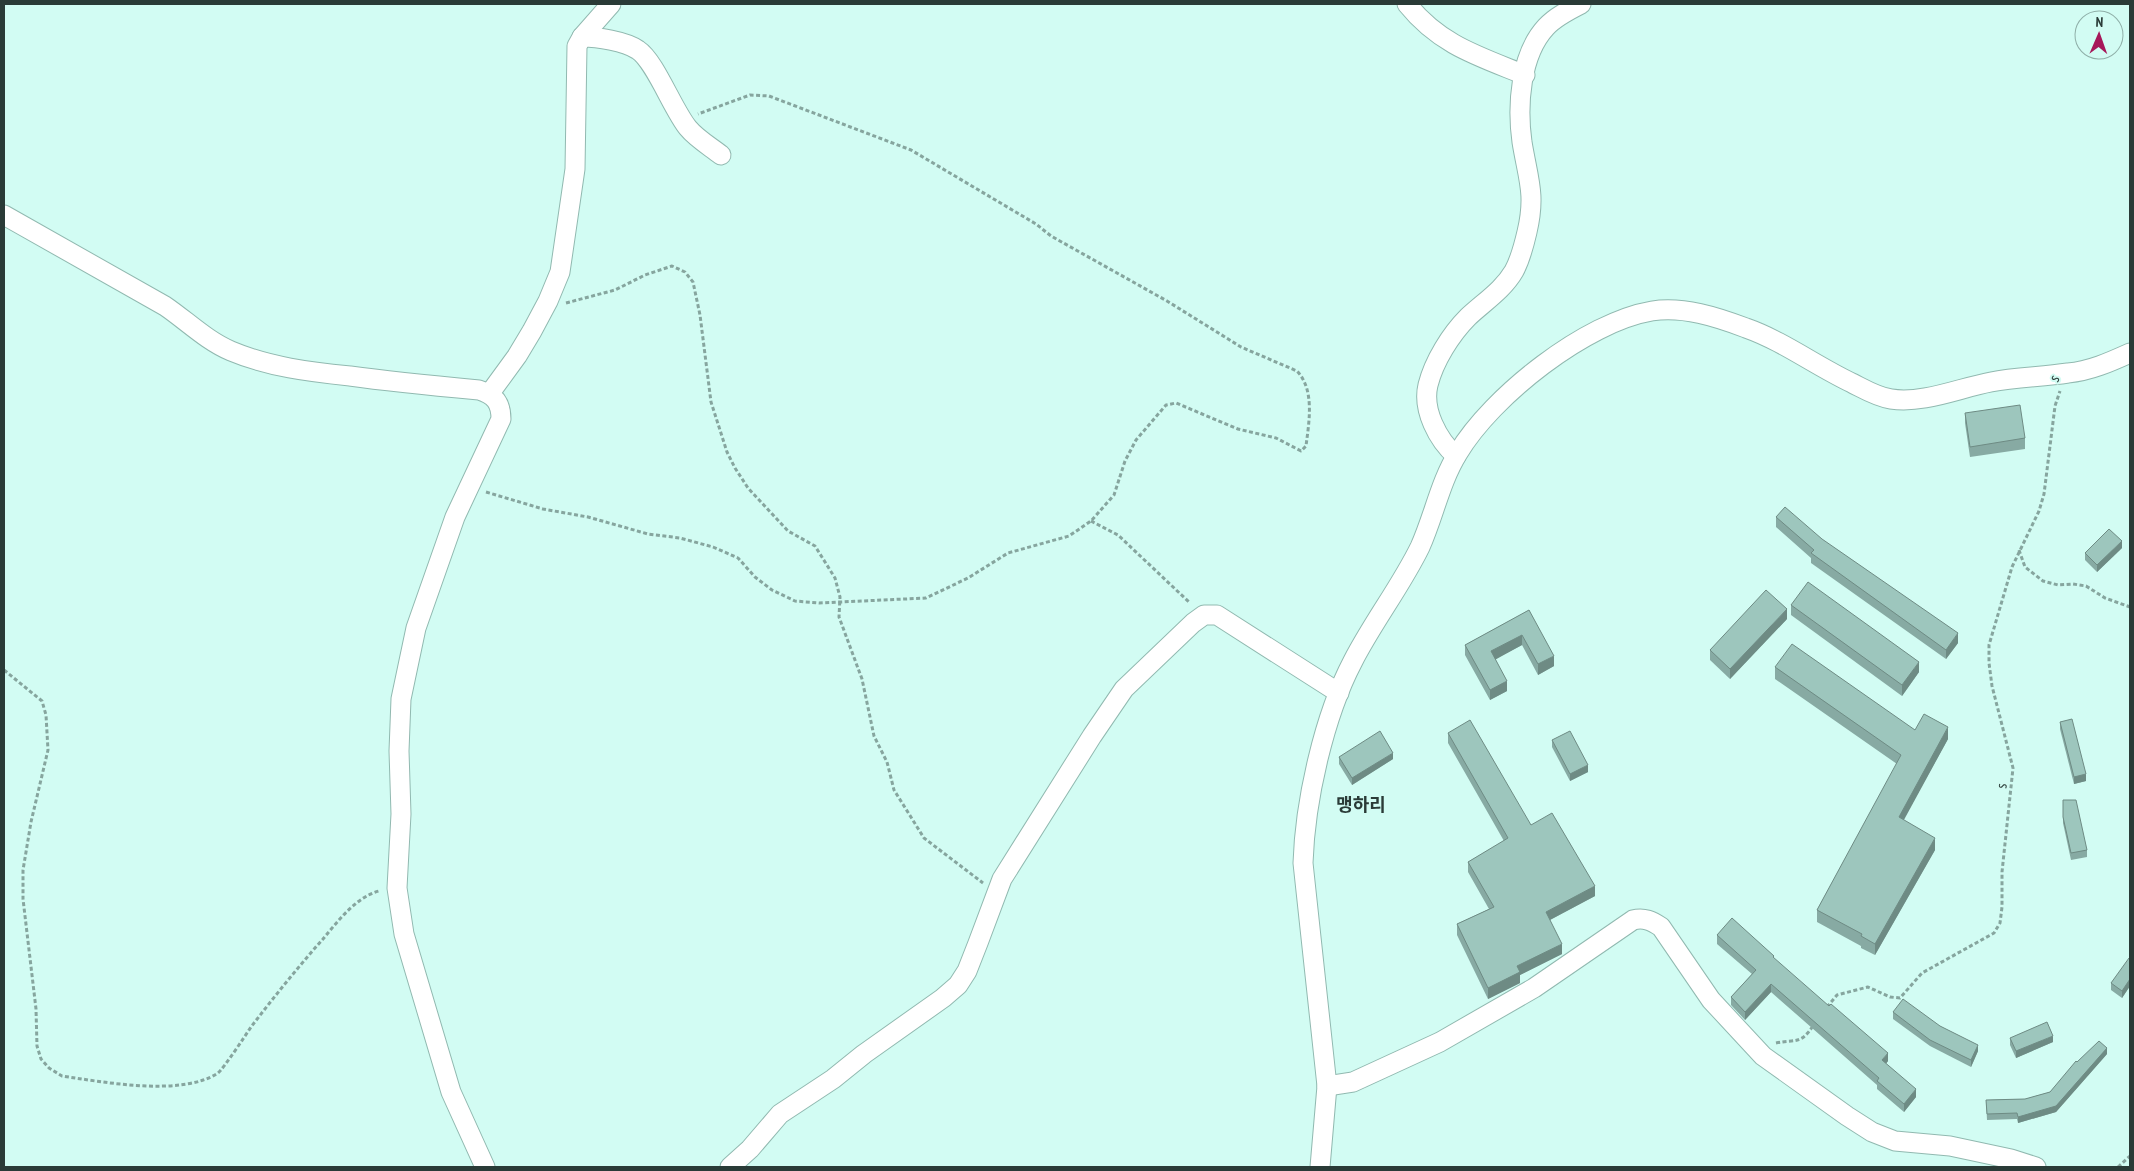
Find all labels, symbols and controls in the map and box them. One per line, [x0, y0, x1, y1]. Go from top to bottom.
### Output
north arrow [2074, 10, 2124, 60]
text: N [2095, 13, 2104, 31]
street label: s [2044, 371, 2064, 385]
street label: s [1991, 782, 2011, 790]
district label: 맹하리 [1336, 793, 1386, 816]

